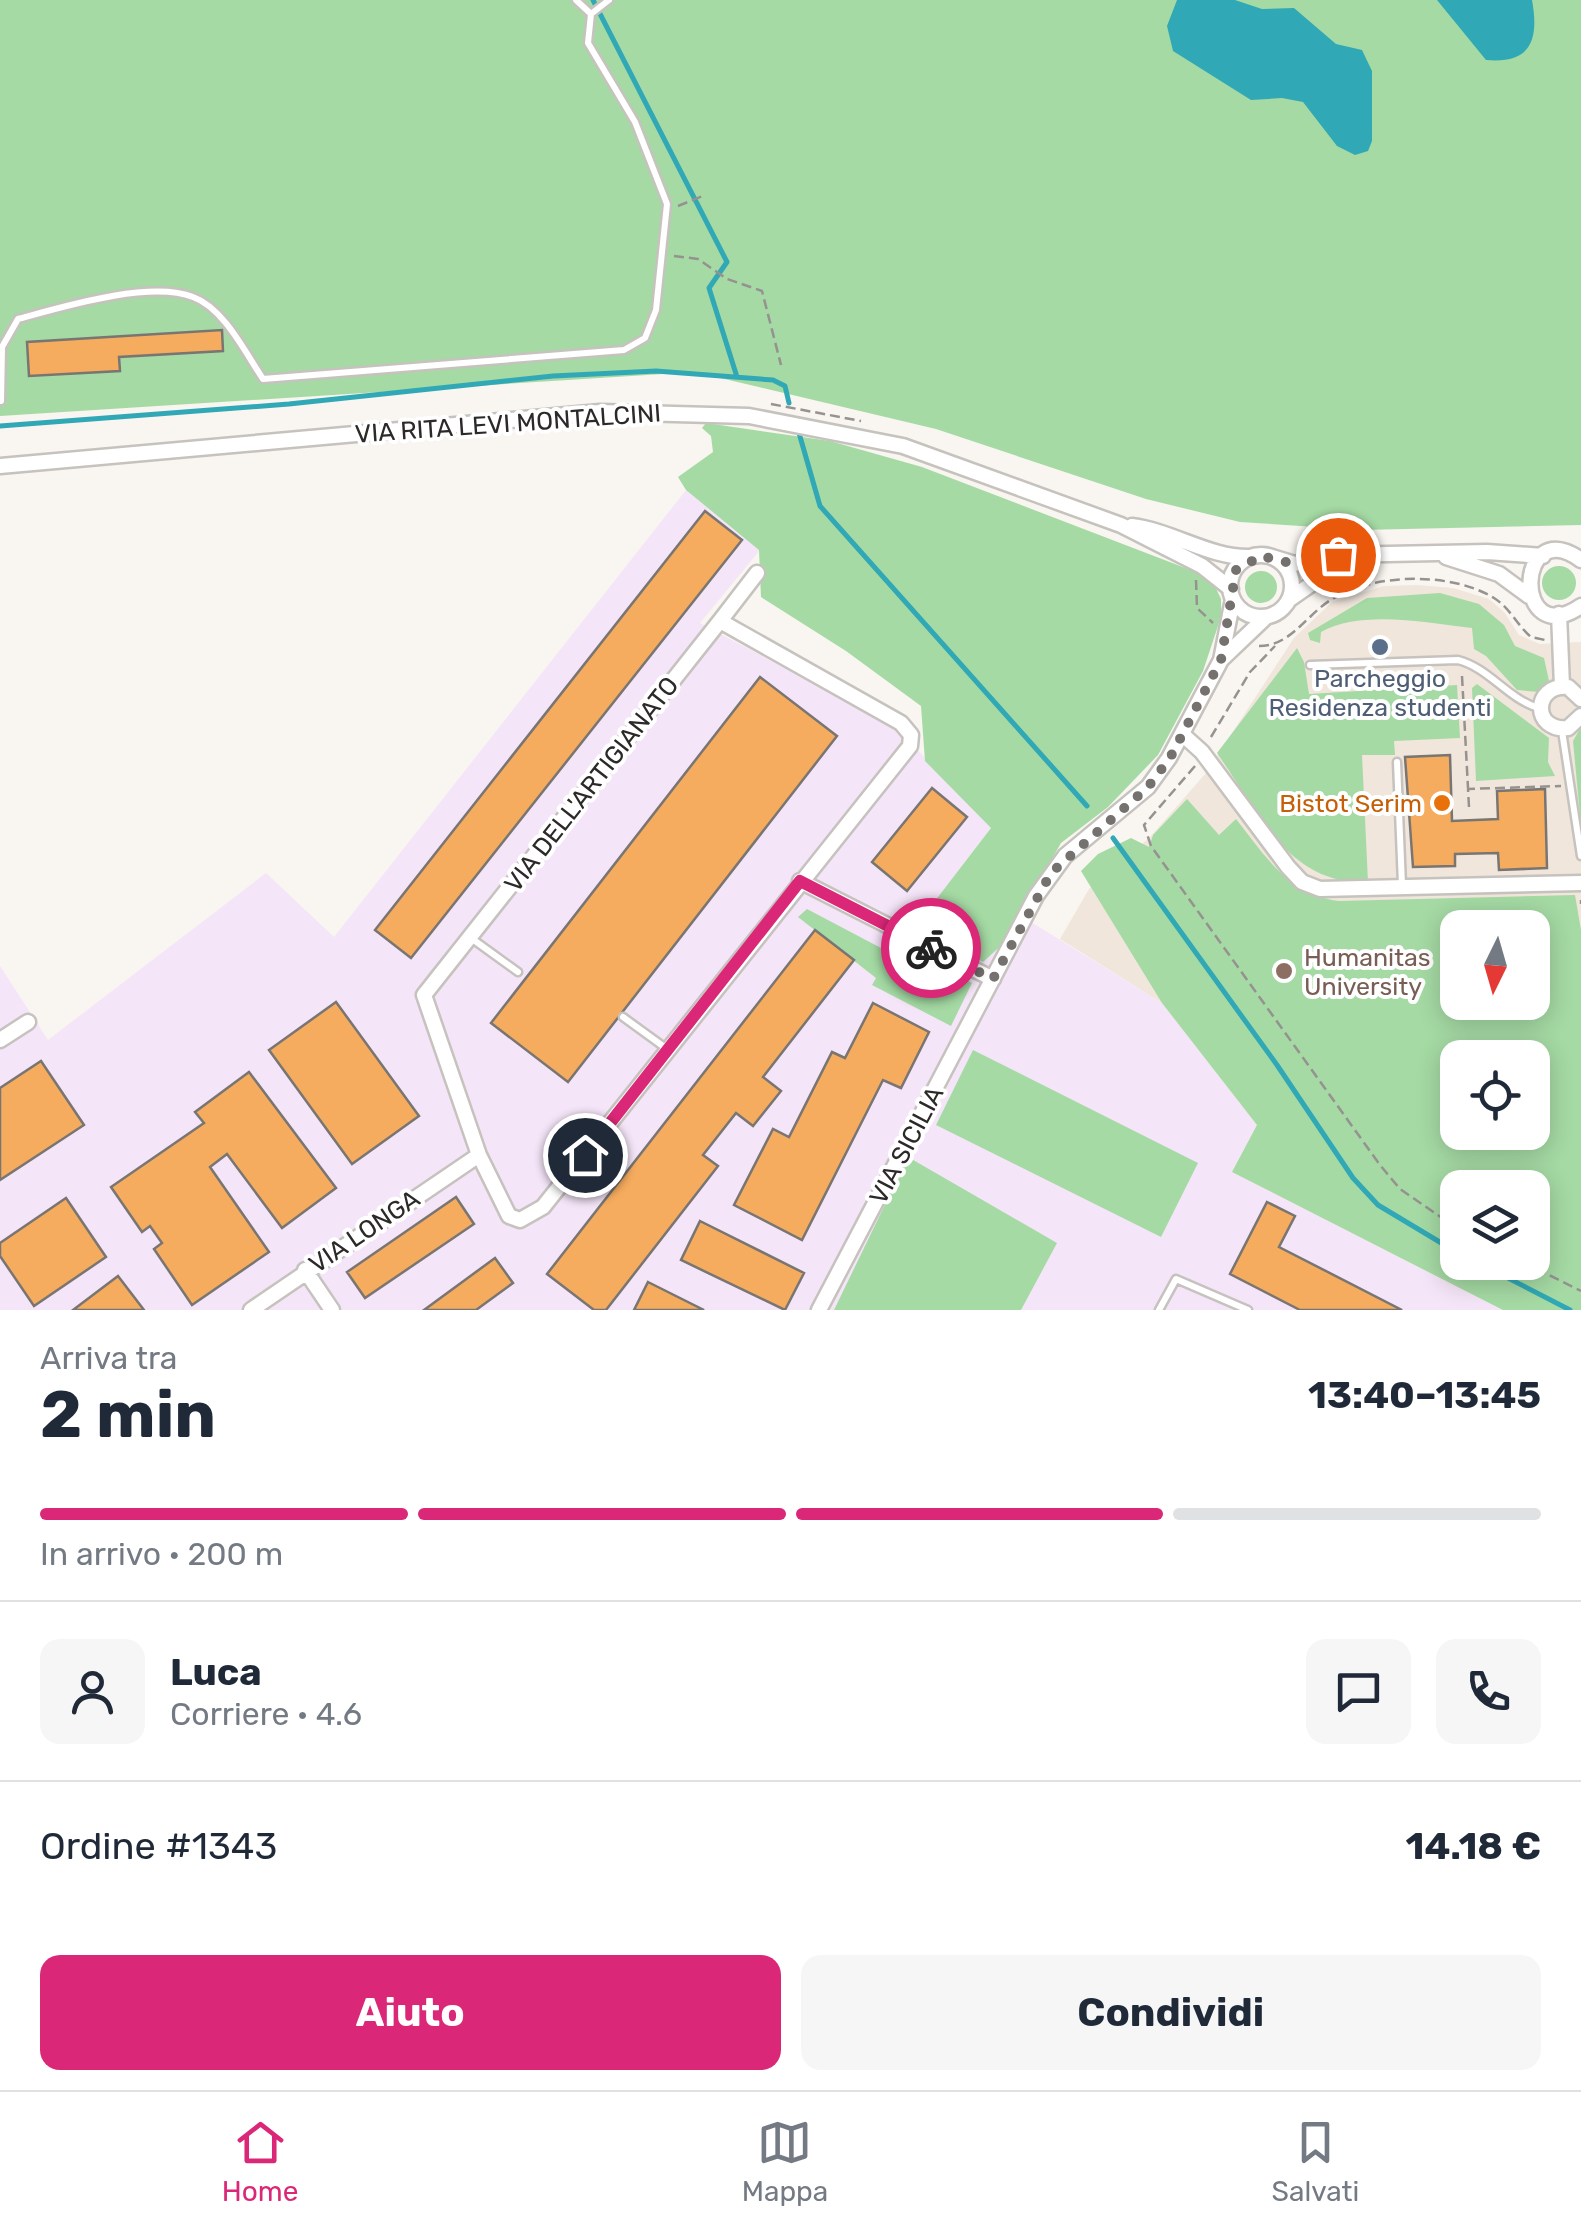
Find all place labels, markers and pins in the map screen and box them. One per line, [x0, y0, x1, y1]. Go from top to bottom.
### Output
pin [1296, 513, 1381, 598]
marker: Parcheggio Residenza studenti [1369, 636, 1391, 658]
place label: Parcheggio Residenza studenti [1269, 664, 1491, 722]
place label: Bistot Serim [1279, 789, 1422, 818]
marker: Bistot Serim [1431, 792, 1453, 814]
place label: Humanitas University [1304, 943, 1430, 1001]
marker: Humanitas University [1273, 960, 1295, 982]
pin [543, 1113, 628, 1198]

